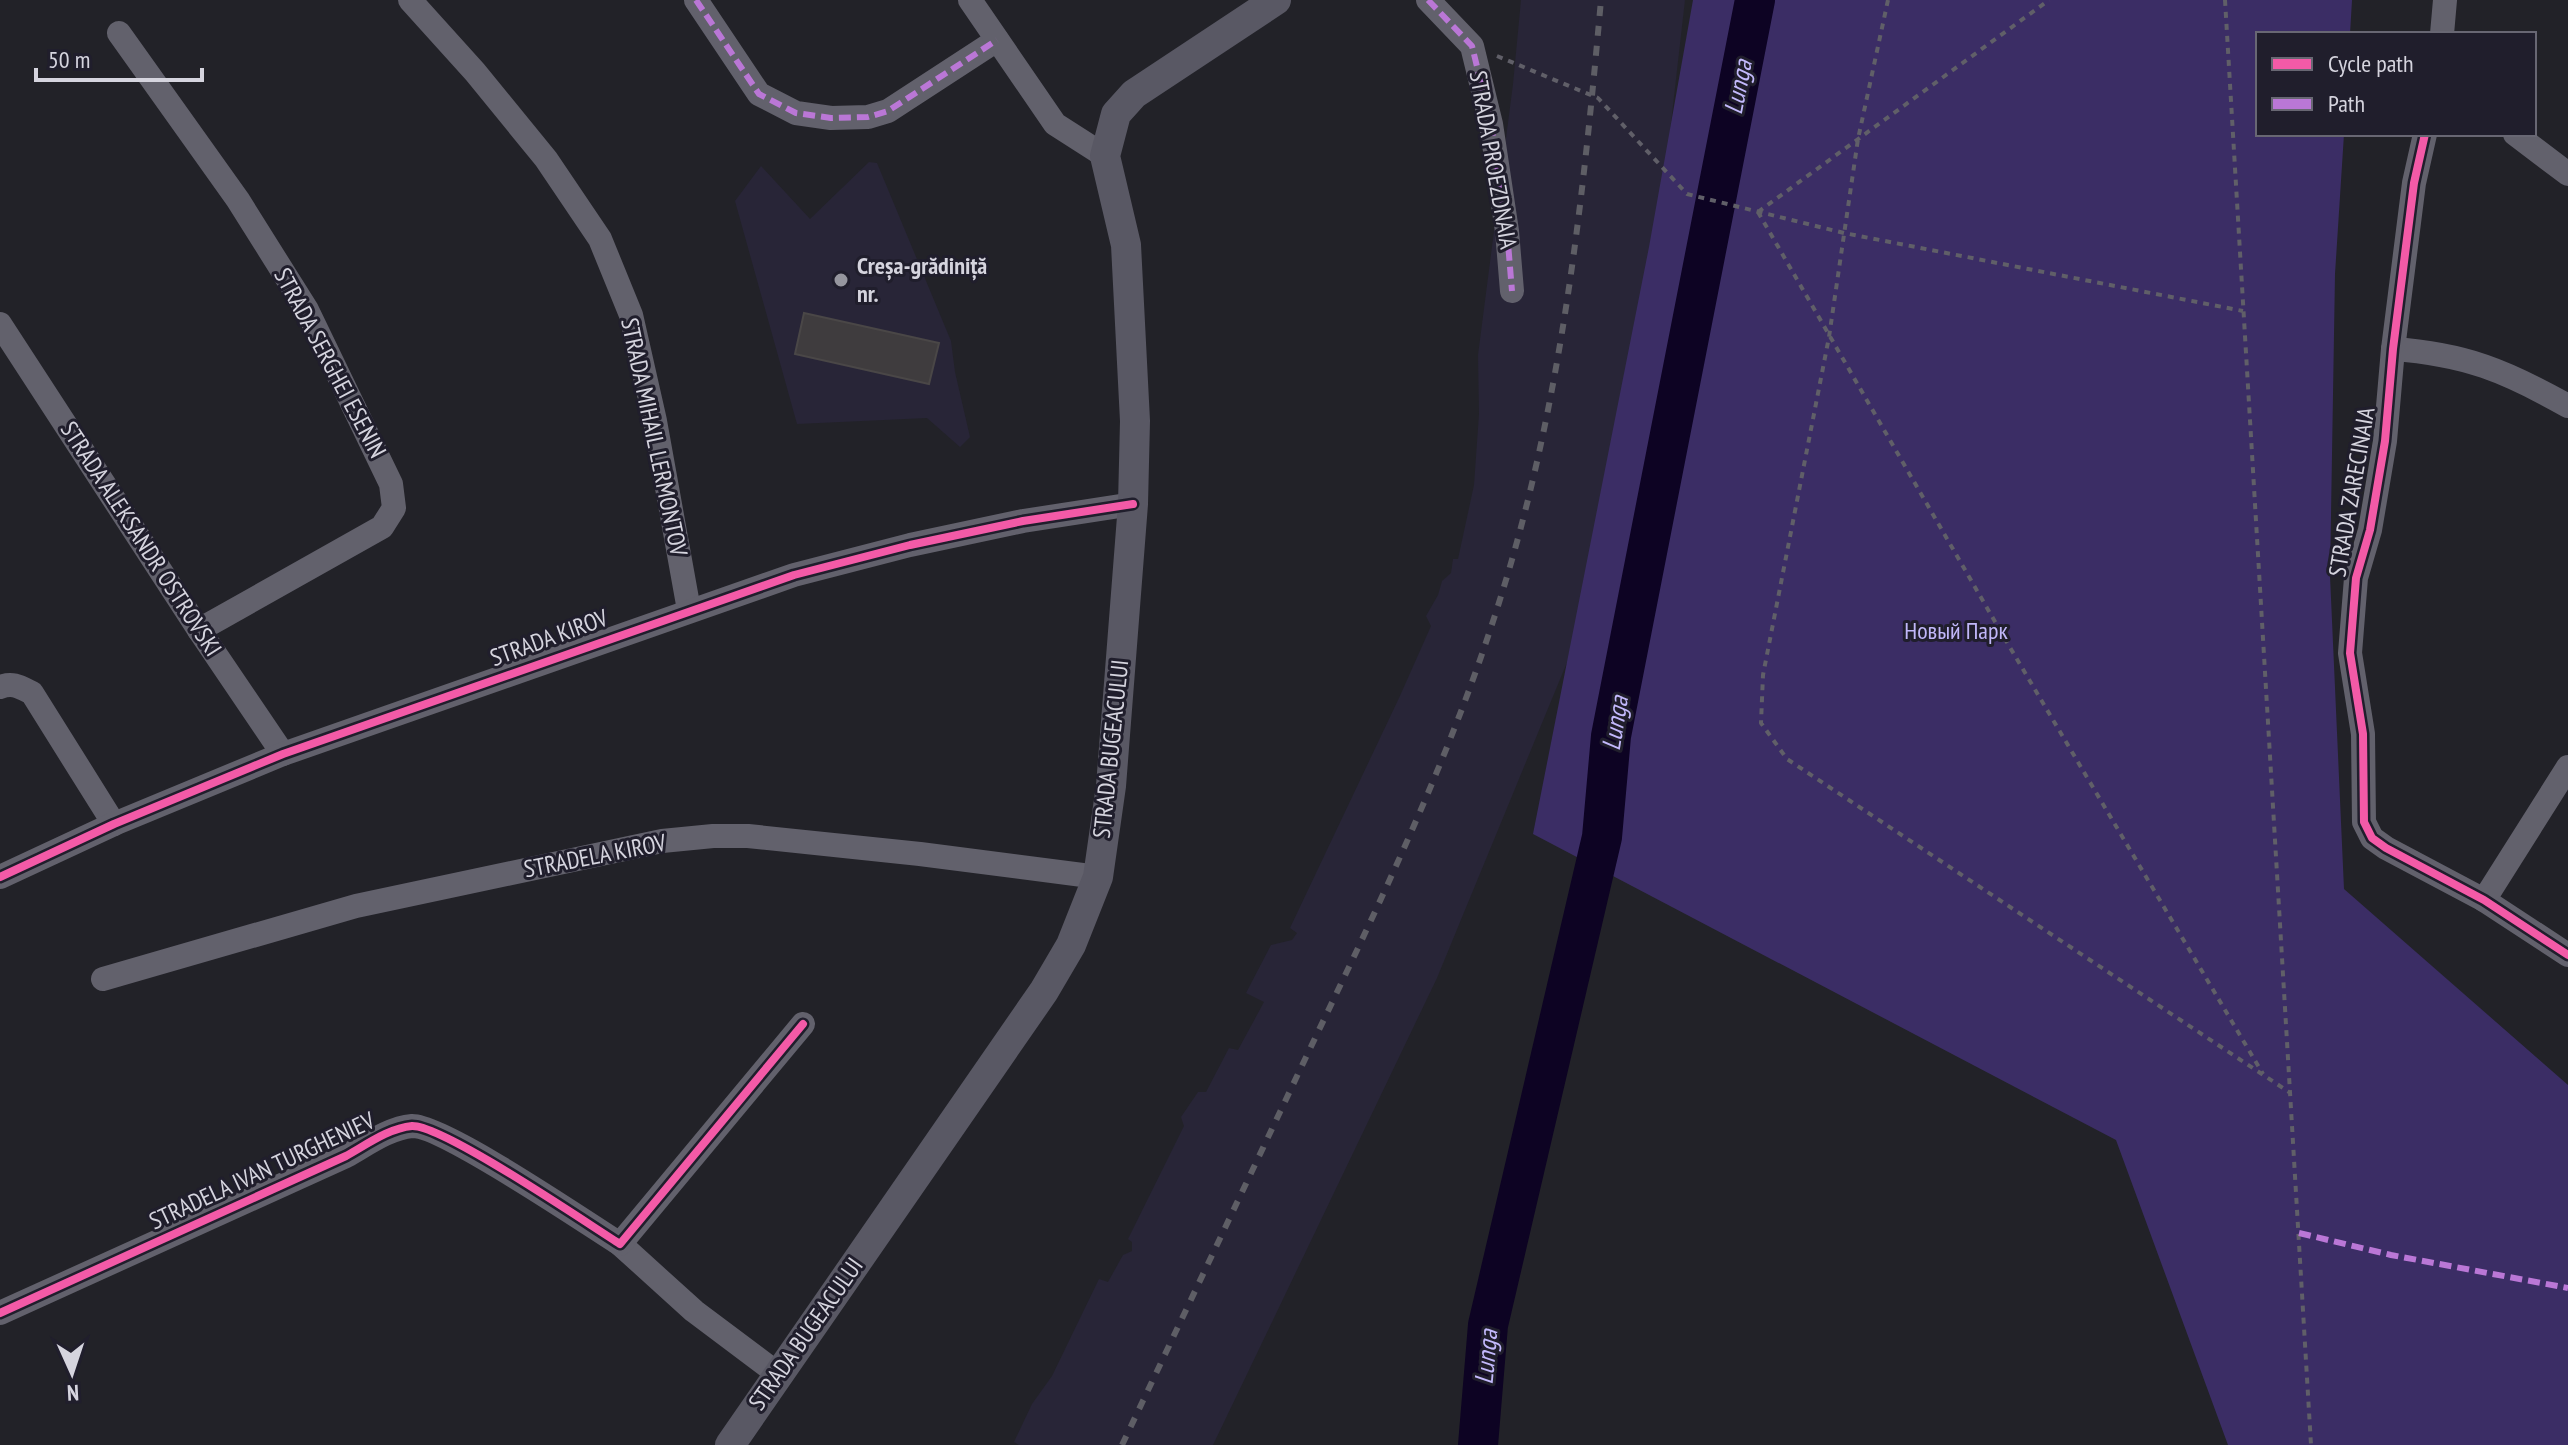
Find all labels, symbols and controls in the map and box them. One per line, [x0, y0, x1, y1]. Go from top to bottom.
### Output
scale bar [36, 32, 202, 82]
legend [2256, 32, 2536, 136]
text: 50 m [48, 44, 90, 75]
text: Cycle path [2328, 48, 2414, 79]
water label: Lunga [1716, 55, 1759, 117]
street label: STRADA PROEZDNAIA [1463, 68, 1525, 252]
text: Path [2328, 88, 2365, 119]
place label: Creșa-grădiniță nr. [857, 250, 987, 309]
street label: STRADA SERGHEI ESENIN [267, 263, 394, 463]
marker: Creșa-grădiniță nr. [832, 271, 850, 289]
street label: STRADA MIHAIL LERMONTOV [614, 315, 695, 560]
street label: STRADA ZARECINAIA [2321, 404, 2382, 579]
street label: STRADA ALEKSANDR OSTROVSKI [54, 415, 229, 662]
street label: STRADA KIROV [486, 602, 613, 673]
park label: Новый Парк [1904, 615, 2008, 646]
street label: STRADA BUGEACULUI [1086, 658, 1135, 840]
water label: Lunga [1594, 692, 1635, 753]
street label: STRADELA KIROV [521, 826, 669, 884]
street label: STRADELA IVAN TURGHENIEV [144, 1104, 380, 1236]
street label: STRADA BUGEACULUI [741, 1251, 870, 1416]
water label: Lunga [1467, 1327, 1504, 1386]
north arrow [32, 1333, 112, 1413]
text: N [66, 1379, 80, 1407]

